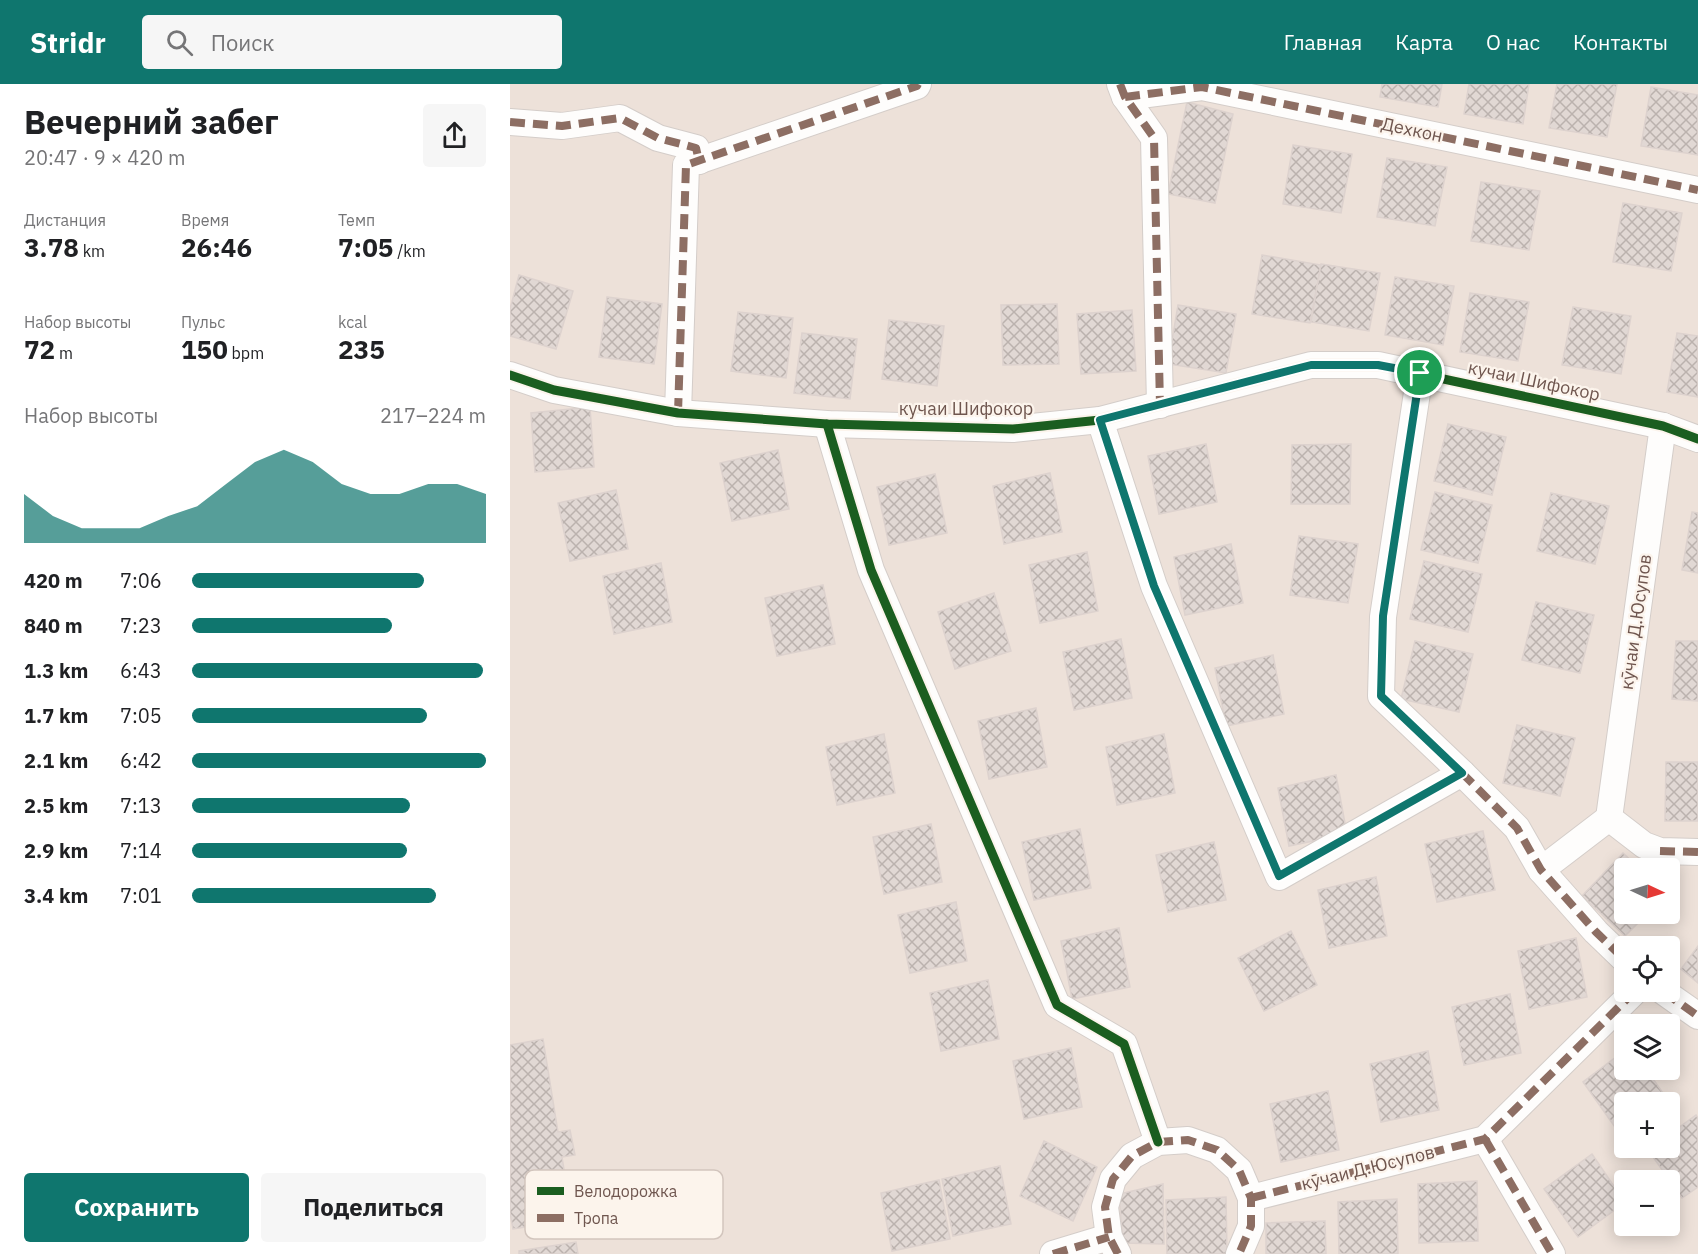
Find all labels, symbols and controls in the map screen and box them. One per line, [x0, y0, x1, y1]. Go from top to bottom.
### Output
search box [142, 15, 562, 69]
text: Stridr [30, 24, 106, 61]
icon: search [163, 26, 196, 59]
text: Поиск [211, 28, 274, 57]
text: Главная [1284, 28, 1362, 56]
text: Карта [1395, 28, 1453, 56]
text: О нас [1486, 28, 1540, 56]
text: Контакты [1573, 28, 1668, 56]
text: Вечерний забег [24, 100, 279, 143]
button: share [423, 104, 486, 167]
street label: Дехкон [1379, 112, 1445, 147]
text: 20:47 · 9 × 420 m [24, 144, 185, 171]
text: Дистанция [24, 210, 106, 230]
text: Время [181, 210, 229, 230]
text: Темп [338, 210, 375, 230]
text: 3.78 [24, 230, 79, 264]
text: 26:46 [181, 230, 252, 264]
text: 7:05 [338, 230, 393, 264]
text: km [79, 241, 105, 261]
text: /km [393, 241, 426, 261]
text: Набор высоты [24, 312, 131, 332]
text: Пульс [181, 312, 225, 332]
text: kcal [338, 312, 367, 332]
text: 72 [24, 332, 55, 366]
text: 150 [181, 332, 228, 366]
text: 235 [338, 332, 385, 366]
text: m [55, 343, 73, 363]
text: bpm [228, 343, 264, 363]
pin [1394, 347, 1445, 398]
street label: кучаи Шифокор [1466, 355, 1602, 406]
icon: arrive [1403, 356, 1436, 389]
street label: кучаи Шифокор [899, 397, 1033, 420]
text: Набор высоты [24, 402, 158, 429]
text: 217–224 m [380, 402, 486, 429]
street label: кӯчаи Д.Юсупов [1615, 553, 1656, 691]
text: 420 m [24, 567, 83, 594]
text: 7:06 [120, 567, 162, 594]
text: 840 m [24, 612, 83, 639]
text: 7:23 [120, 612, 162, 639]
text: 1.3 km [24, 657, 88, 684]
text: 6:43 [120, 657, 162, 684]
text: 1.7 km [24, 702, 88, 729]
text: 7:05 [120, 702, 162, 729]
text: 2.1 km [24, 747, 88, 774]
text: 6:42 [120, 747, 162, 774]
text: 2.5 km [24, 792, 88, 819]
text: 7:13 [120, 792, 162, 819]
text: 2.9 km [24, 837, 88, 864]
text: 7:14 [120, 837, 162, 864]
north arrow [1614, 858, 1680, 924]
map controls [1614, 858, 1680, 1236]
text: 3.4 km [24, 882, 88, 909]
text: 7:01 [120, 882, 162, 909]
button: locate [1614, 936, 1680, 1002]
button: layers [1614, 1014, 1680, 1080]
button: + [1614, 1092, 1680, 1158]
street label: кӯчаи Д.Юсупов [1299, 1140, 1437, 1195]
legend [525, 1170, 723, 1239]
button: − [1614, 1170, 1680, 1236]
button: Сохранить [24, 1173, 249, 1242]
button: Поделиться [261, 1173, 486, 1242]
text: Велодорожка [574, 1181, 678, 1201]
text: Тропа [574, 1208, 619, 1228]

